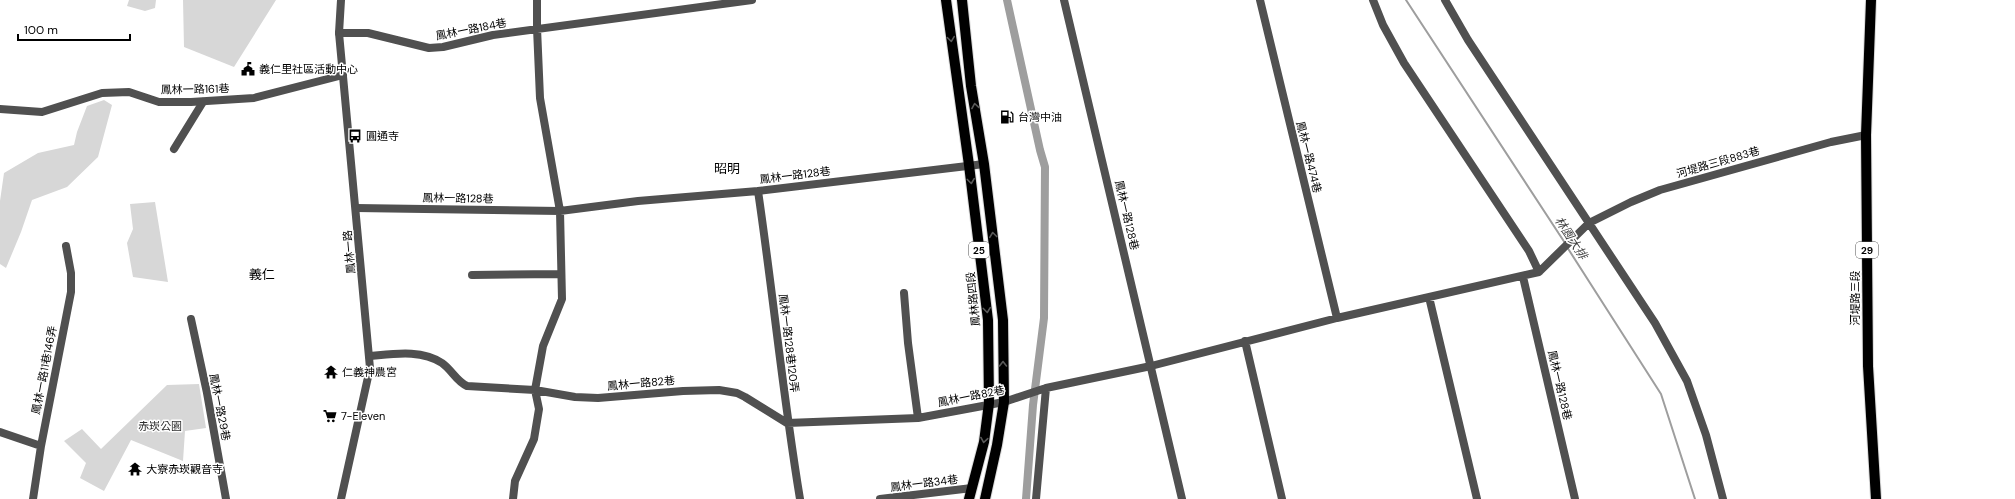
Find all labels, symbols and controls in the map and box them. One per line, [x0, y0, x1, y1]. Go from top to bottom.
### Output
street label: 鳳林一路184巷 [434, 15, 508, 43]
scale bar [18, 16, 130, 42]
text: 100 m [24, 22, 58, 38]
one-way arrow [946, 36, 955, 42]
public building icon: 義仁里社區活動中心 [240, 61, 256, 77]
place label: 義仁里社區活動中心 [259, 62, 358, 76]
street label: 鳳林一路161巷 [160, 81, 230, 97]
one-way arrow [971, 103, 979, 109]
fuel station icon: 台灣中油 [999, 109, 1015, 125]
place label: 台灣中油 [1018, 110, 1062, 124]
street label: 鳳林一路474巷 [1293, 120, 1325, 194]
bus stop icon: 圓通寺 [347, 128, 363, 144]
place label: 圓通寺 [366, 129, 399, 143]
street label: 河堤路三段883巷 [1675, 143, 1761, 181]
district label: 昭明 [714, 160, 740, 177]
street label: 鳳林一路128巷 [759, 164, 831, 186]
one-way arrow [966, 178, 975, 184]
street label: 鳳林一路128巷 [1112, 179, 1142, 251]
street label: 鳳林一路128巷 [422, 190, 494, 206]
water label: 林園大排 [1551, 214, 1592, 264]
street label: 鳳林一路 [340, 229, 358, 275]
one-way arrow [989, 231, 998, 238]
road number: 25 [969, 242, 989, 258]
road number: 29 [1856, 242, 1878, 258]
district label: 義仁 [249, 266, 275, 283]
street label: 鳳林路四段 [963, 271, 983, 327]
street label: 河堤路三段 [1848, 271, 1862, 326]
street label: 鳳林一路128巷120弄 [776, 293, 802, 393]
one-way arrow [982, 307, 991, 313]
street label: 鳳林一路11巷146弄 [29, 325, 59, 415]
street label: 鳳林一路128巷 [1545, 349, 1575, 421]
one-way arrow [999, 361, 1007, 367]
temple icon: 仁義神農宮 [323, 364, 339, 380]
place label: 仁義神農宮 [342, 365, 397, 379]
street label: 鳳林一路29巷 [207, 372, 233, 442]
street label: 鳳林一路82巷 [607, 373, 675, 393]
street label: 鳳林一路82巷 [936, 383, 1006, 409]
supermarket icon: 7-Eleven [322, 408, 338, 424]
place label: 7-Eleven [341, 409, 385, 423]
park label: 赤崁公園 [138, 419, 182, 433]
one-way arrow [980, 437, 989, 443]
temple icon: 大寮赤崁觀音寺 [127, 461, 143, 477]
place label: 大寮赤崁觀音寺 [146, 462, 223, 476]
street label: 鳳林一路34巷 [889, 472, 959, 494]

